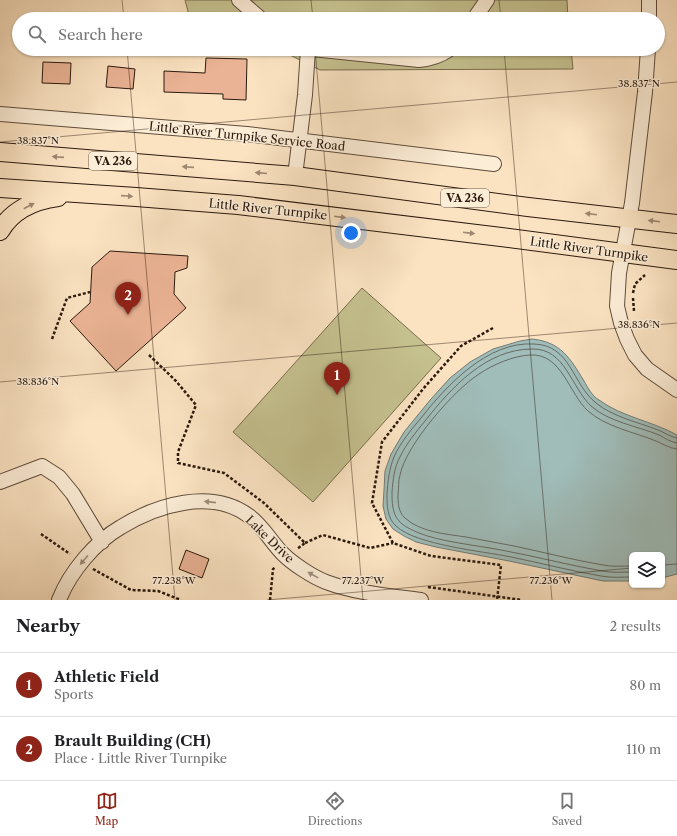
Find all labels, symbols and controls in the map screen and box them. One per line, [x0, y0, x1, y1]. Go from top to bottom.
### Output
search box [12, 12, 665, 56]
icon: search [26, 23, 48, 45]
text: Search here [58, 25, 143, 44]
text: 38.837°N [618, 77, 660, 90]
street label: Little River Turnpike Service Road [148, 118, 347, 154]
text: 38.837°N [17, 134, 59, 147]
road number: VA 236 [89, 152, 137, 170]
one-way arrow [52, 153, 64, 160]
one-way arrow [182, 163, 194, 170]
one-way arrow [255, 170, 267, 176]
road number: VA 236 [441, 189, 489, 207]
one-way arrow [121, 192, 133, 199]
street label: Little River Turnpike [208, 195, 328, 223]
one-way arrow [23, 202, 34, 209]
one-way arrow [585, 211, 597, 217]
one-way arrow [334, 214, 346, 220]
one-way arrow [647, 218, 660, 225]
your location [341, 223, 361, 243]
one-way arrow [463, 230, 475, 236]
street label: Little River Turnpike [529, 233, 649, 265]
pin: 2 [115, 282, 141, 315]
text: 38.836°N [618, 318, 660, 331]
pin: 1 [324, 362, 350, 395]
text: 38.836°N [17, 375, 59, 388]
one-way arrow [204, 499, 216, 505]
street label: Lake Drive [243, 512, 298, 566]
map controls [629, 552, 665, 588]
button: layers [629, 552, 665, 588]
one-way arrow [80, 555, 89, 565]
one-way arrow [308, 572, 319, 578]
text: 77.238°W [152, 574, 197, 587]
text: 77.237°W [342, 574, 385, 587]
text: 77.236°W [529, 574, 574, 587]
text: Nearby [16, 616, 80, 636]
text: 2 results [610, 618, 661, 634]
text: Athletic Field [54, 667, 159, 686]
text: 1 [26, 677, 32, 693]
text: 80 m [629, 677, 661, 693]
text: Sports [54, 686, 93, 702]
text: Brault Building (CH) [54, 731, 211, 750]
text: 2 [25, 741, 33, 757]
text: 110 m [626, 741, 661, 757]
text: Place · Little River Turnpike [54, 750, 227, 766]
tab: Map [95, 790, 118, 828]
tab: Directions [308, 790, 362, 828]
tab: Saved [552, 790, 582, 828]

